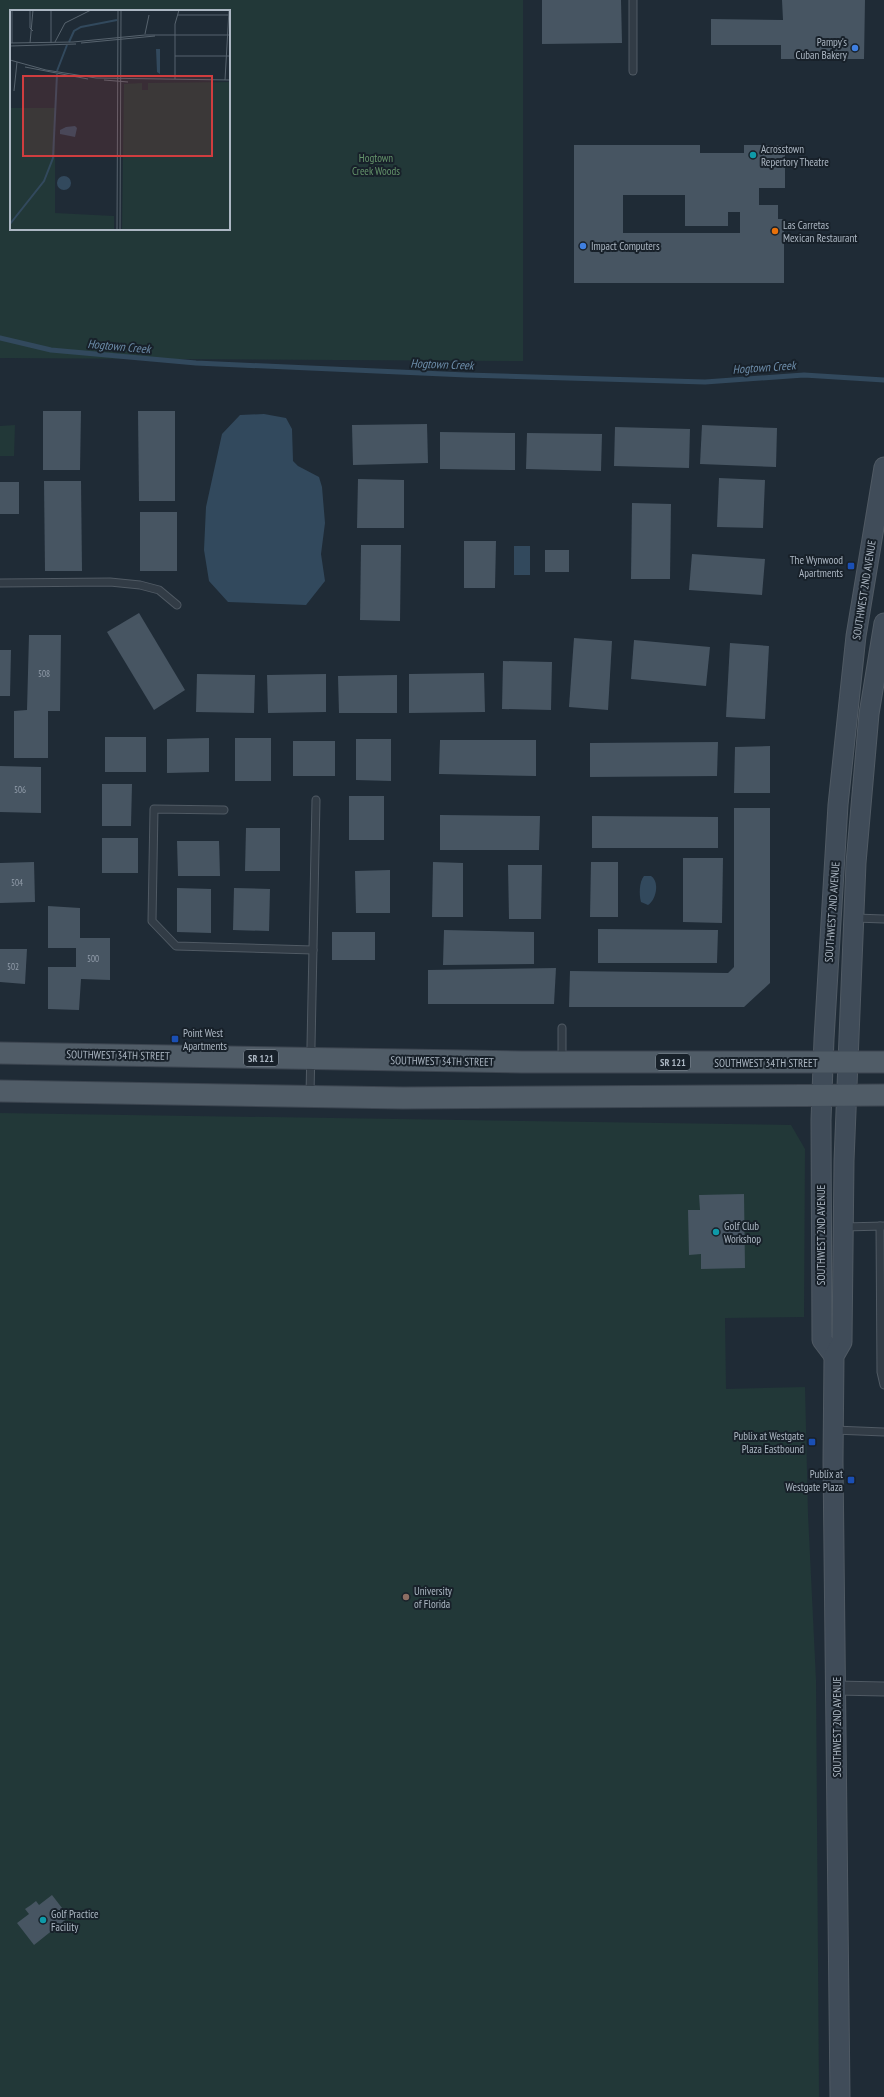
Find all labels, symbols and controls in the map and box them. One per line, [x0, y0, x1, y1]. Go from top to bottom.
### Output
inset map [10, 10, 230, 230]
place label: Pampy's Cuban Bakery [796, 35, 848, 62]
marker: Pampy's Cuban Bakery [850, 43, 860, 53]
place label: Acrosstown Repertory Theatre [761, 142, 829, 169]
marker: Acrosstown Repertory Theatre [748, 150, 758, 160]
park label: Hogtown Creek Woods [352, 151, 400, 178]
place label: Las Carretas Mexican Restaurant [783, 218, 857, 245]
marker: Las Carretas Mexican Restaurant [770, 226, 780, 236]
place label: Impact Computers [591, 239, 660, 253]
marker: Impact Computers [578, 241, 588, 251]
water label: Hogtown Creek [87, 336, 152, 356]
water label: Hogtown Creek [410, 355, 475, 373]
water label: Hogtown Creek [732, 357, 797, 377]
street label: SOUTHWEST 2ND AVENUE [849, 539, 879, 641]
place label: The Wynwood Apartments [790, 553, 843, 580]
marker: The Wynwood Apartments [846, 561, 856, 571]
house number: 508 [38, 668, 50, 679]
house number: 506 [14, 784, 26, 795]
street label: SOUTHWEST 2ND AVENUE [822, 861, 843, 963]
house number: 504 [11, 877, 23, 888]
house number: 500 [87, 953, 99, 964]
house number: 502 [7, 961, 19, 972]
place label: Point West Apartments [183, 1026, 227, 1053]
marker: Point West Apartments [170, 1034, 180, 1044]
street label: SOUTHWEST 34TH STREET [66, 1047, 170, 1063]
road number: SR 121 [244, 1050, 278, 1066]
street label: SOUTHWEST 34TH STREET [390, 1053, 494, 1069]
road number: SR 121 [656, 1054, 690, 1070]
street label: SOUTHWEST 34TH STREET [714, 1056, 818, 1070]
street label: SOUTHWEST 2ND AVENUE [814, 1184, 828, 1285]
place label: Golf Club Workshop [724, 1219, 761, 1246]
marker: Golf Club Workshop [711, 1227, 721, 1237]
place label: Publix at Westgate Plaza Eastbound [734, 1429, 804, 1456]
marker: Publix at Westgate Plaza Eastbound [807, 1437, 817, 1447]
place label: Publix at Westgate Plaza [786, 1467, 843, 1494]
marker: Publix at Westgate Plaza [846, 1475, 856, 1485]
place label: University of Florida [414, 1584, 453, 1611]
marker: University of Florida [401, 1592, 411, 1602]
street label: SOUTHWEST 2ND AVENUE [830, 1676, 844, 1777]
place label: Golf Practice Facility [51, 1907, 99, 1934]
marker: Golf Practice Facility [38, 1915, 48, 1925]

